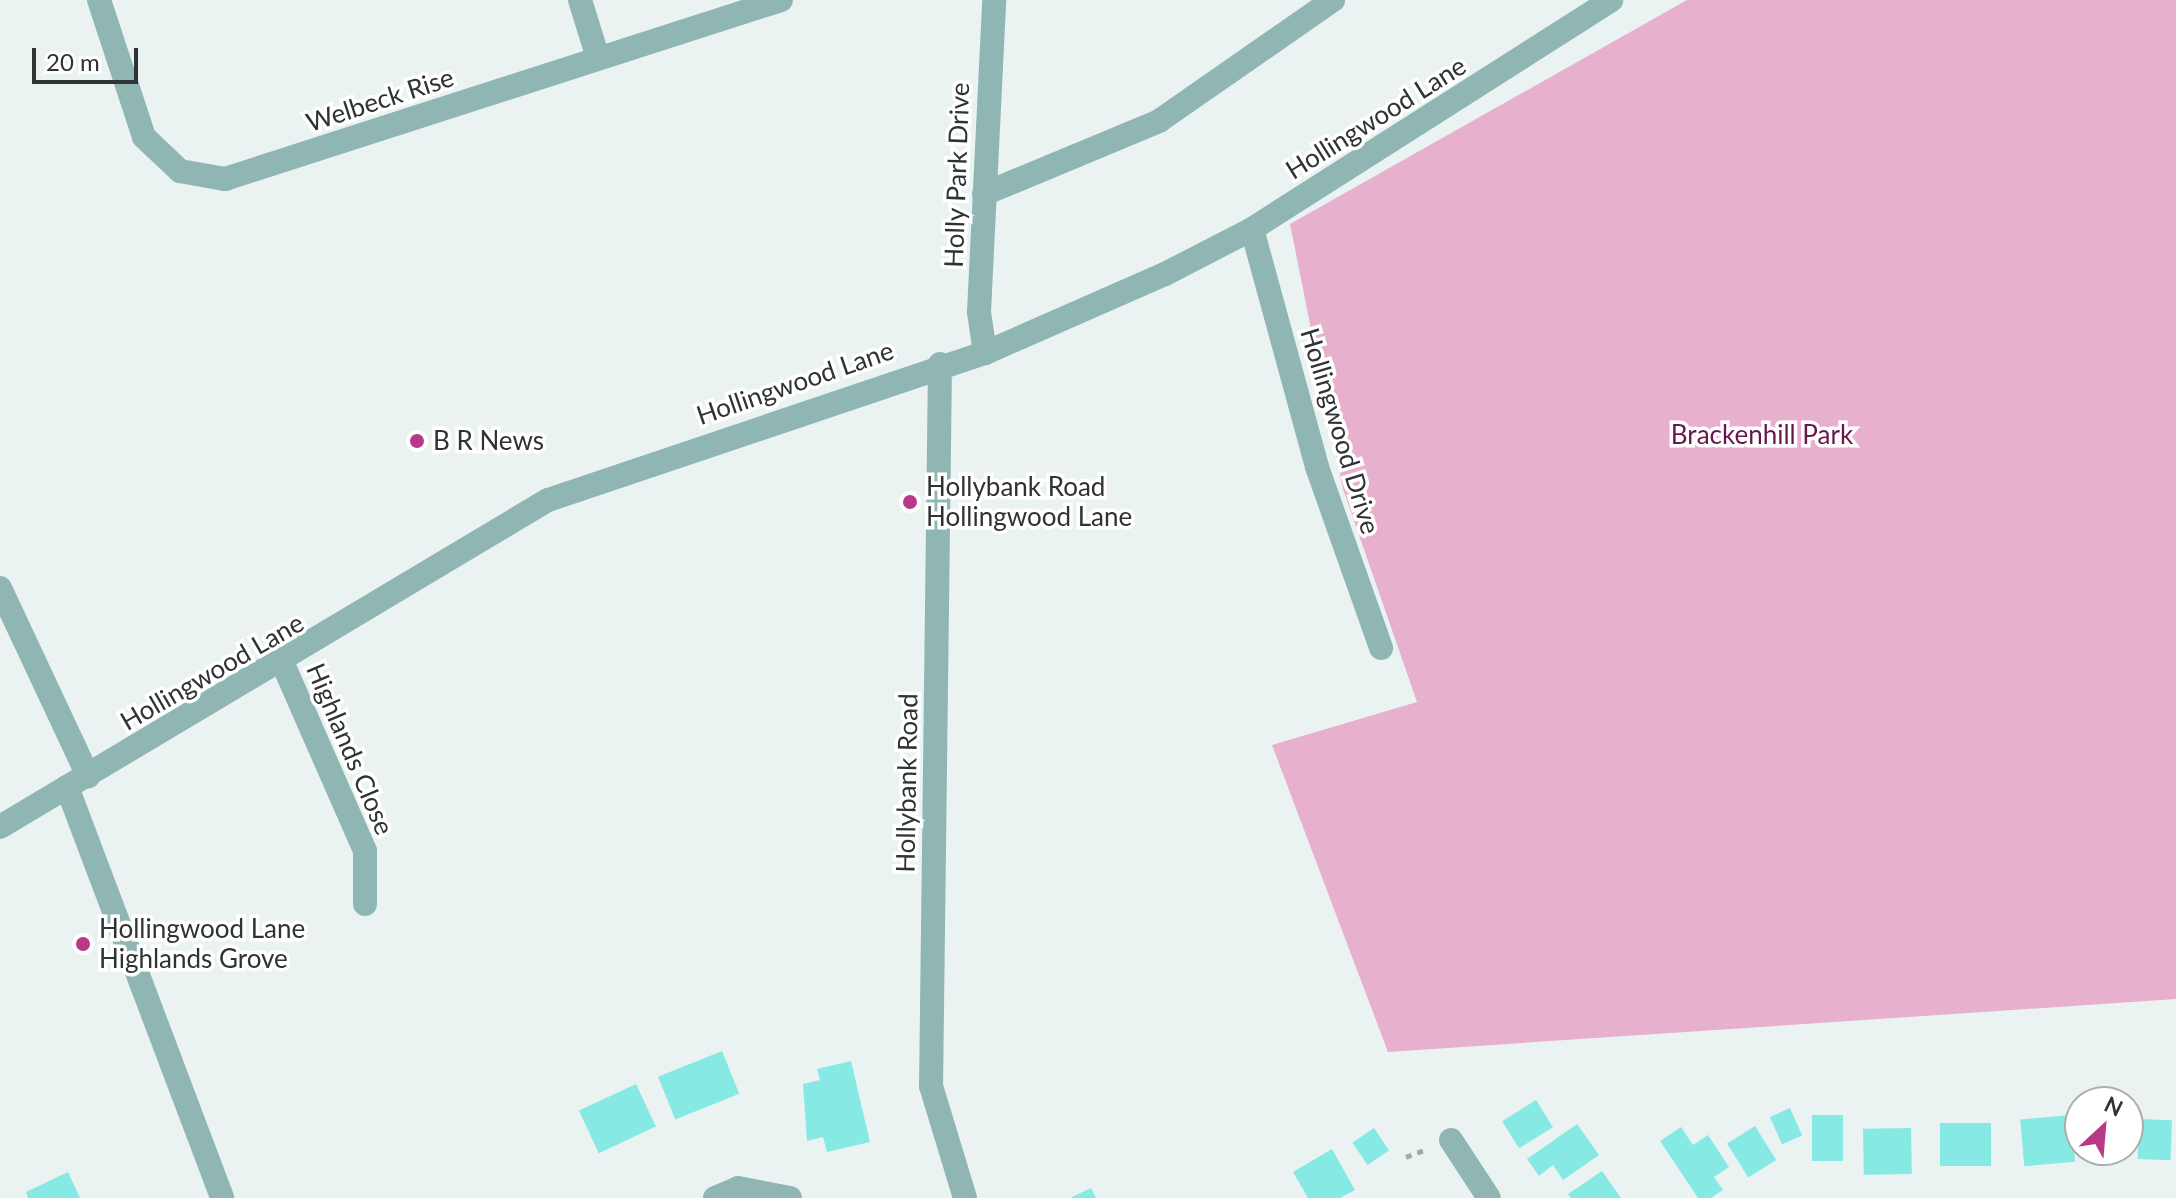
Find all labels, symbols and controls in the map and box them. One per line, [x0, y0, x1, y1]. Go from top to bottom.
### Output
scale bar [36, 32, 142, 82]
text: 20 m [46, 47, 100, 76]
street label: Hollingwood Lane [1280, 50, 1472, 186]
street label: Welbeck Rise [302, 61, 458, 139]
street label: Holly Park Drive [938, 82, 976, 268]
street label: Hollingwood Drive [1294, 324, 1386, 538]
street label: Hollingwood Lane [692, 335, 898, 431]
park label: Brackenhill Park [1671, 419, 1853, 451]
place label: B R News [433, 425, 544, 457]
marker: B R News [408, 432, 426, 450]
place label: Hollybank Road Hollingwood Lane [926, 471, 1132, 532]
marker: Hollybank Road Hollingwood Lane [901, 493, 919, 511]
street label: Hollingwood Lane [115, 607, 309, 737]
street label: Highlands Close [300, 659, 400, 839]
street label: Hollybank Road [890, 693, 924, 873]
place label: Hollingwood Lane Highlands Grove [99, 913, 305, 974]
marker: Hollingwood Lane Highlands Grove [74, 935, 92, 953]
north arrow [2064, 1086, 2144, 1166]
text: N [2100, 1090, 2127, 1122]

